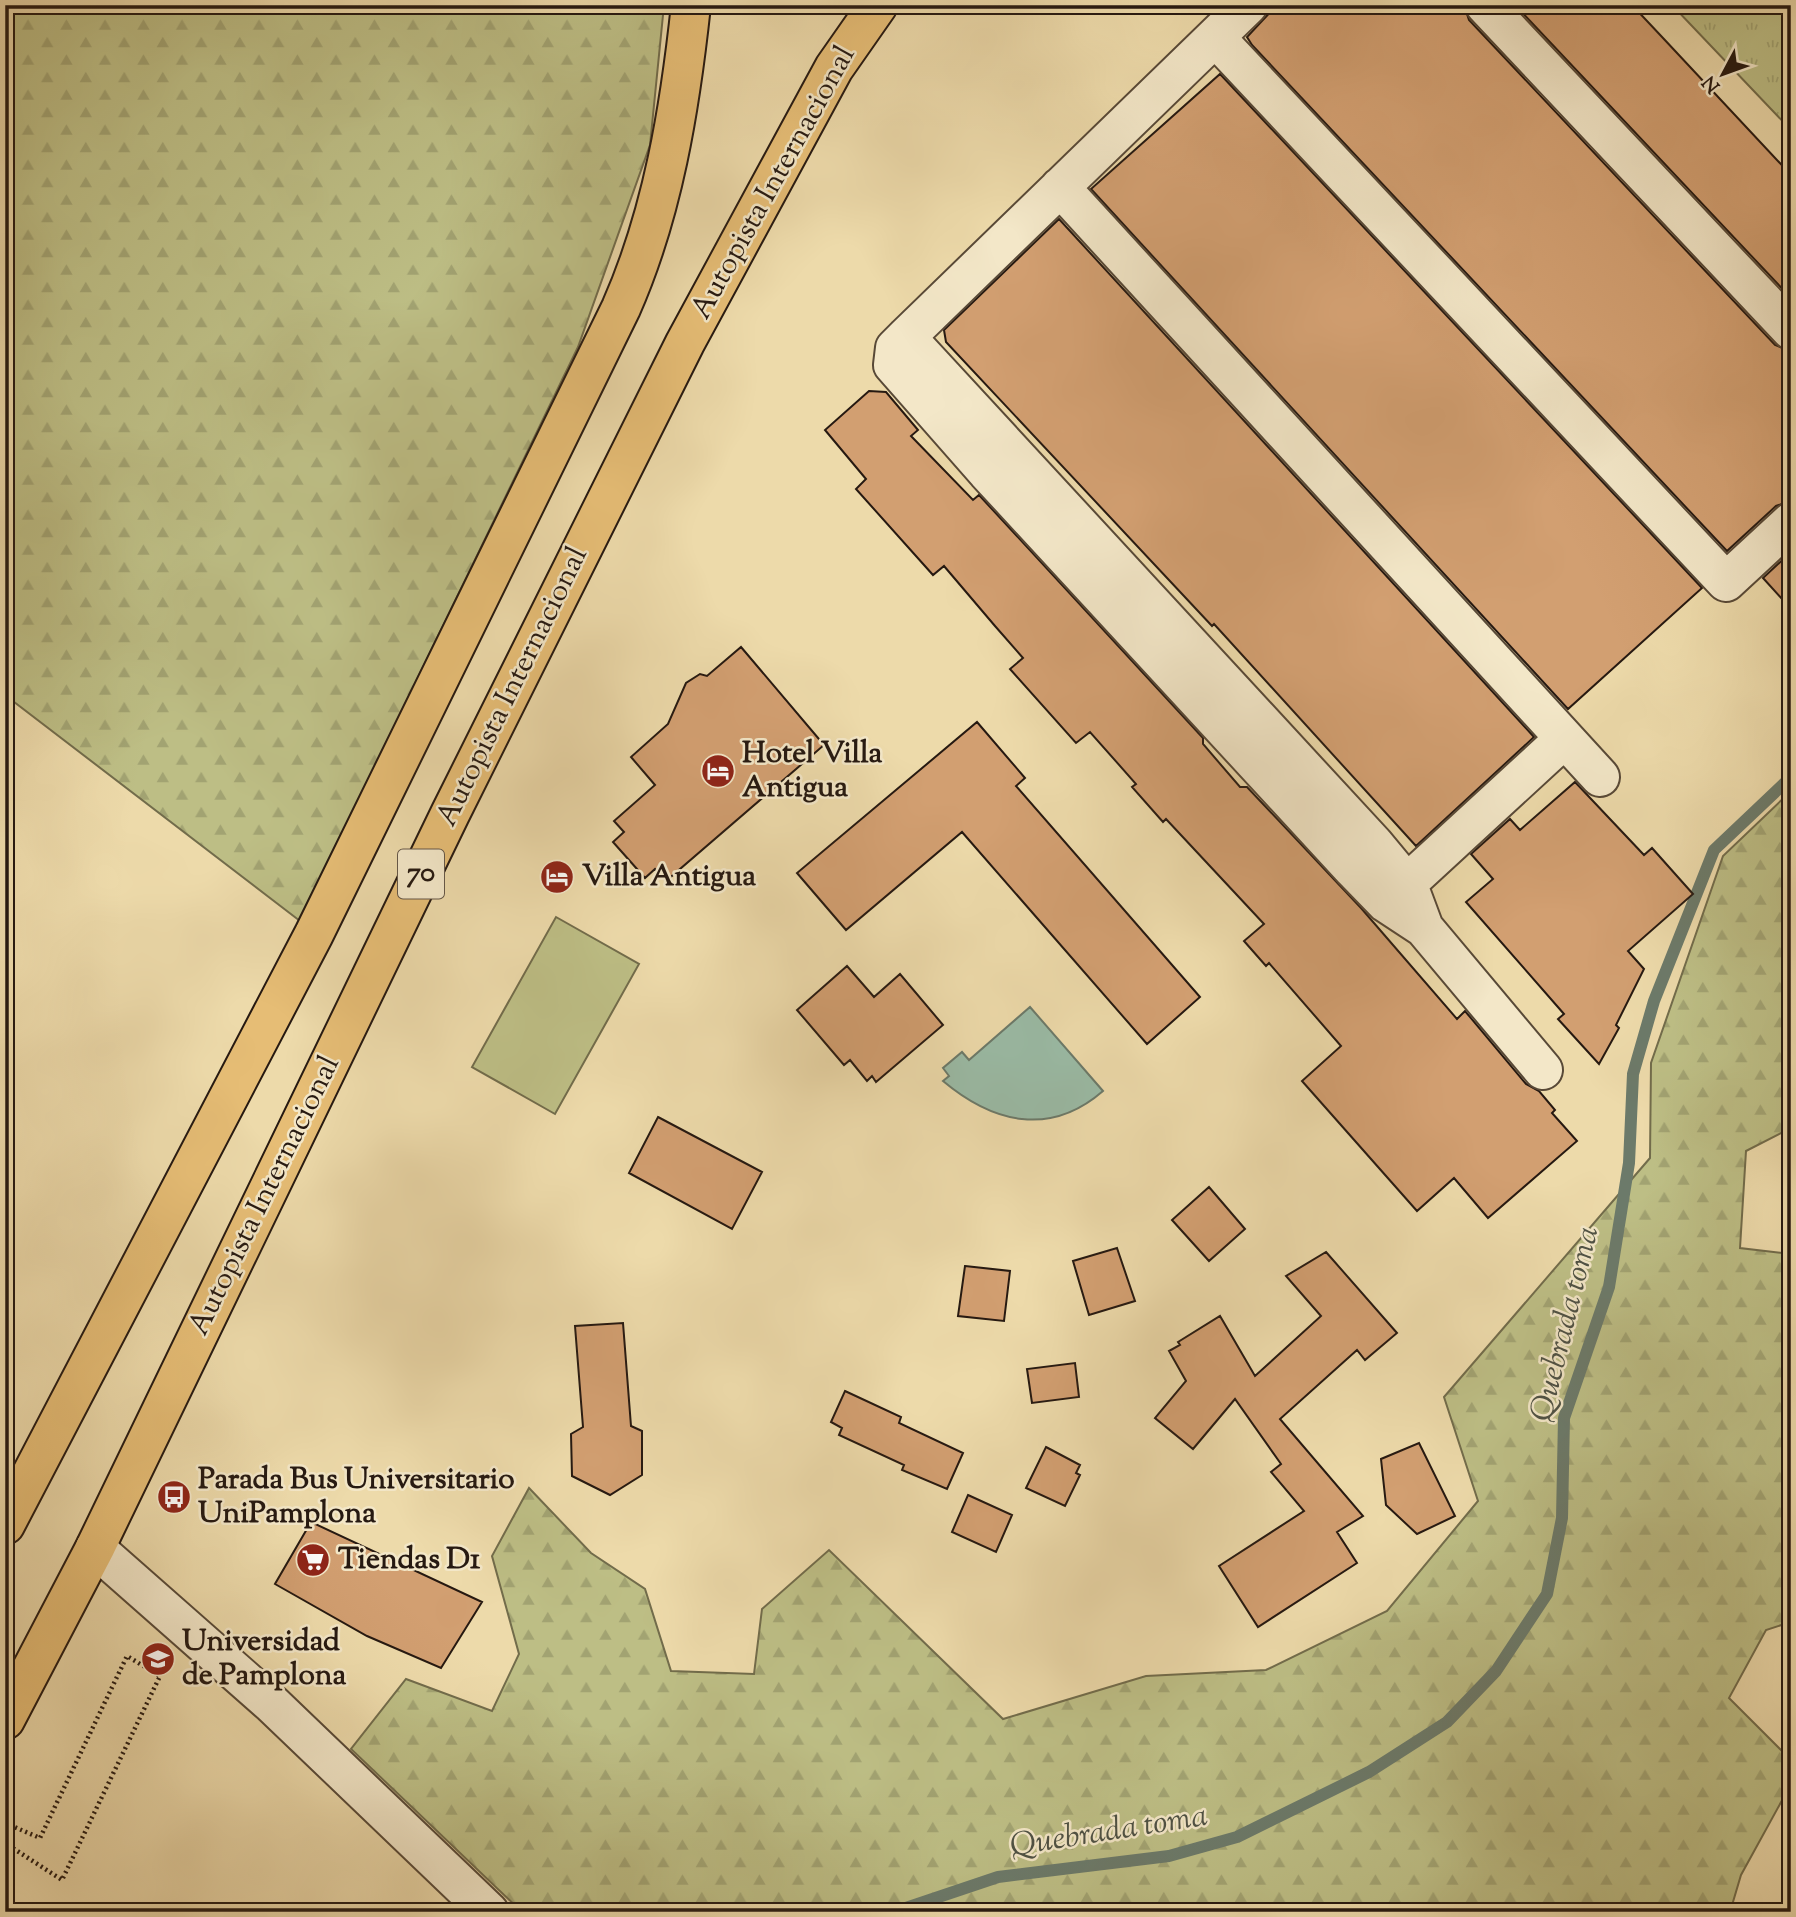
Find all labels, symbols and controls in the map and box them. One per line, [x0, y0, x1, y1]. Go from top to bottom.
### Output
street label: Autopista Internacional [681, 38, 867, 328]
north arrow [1688, 38, 1758, 108]
text: N [1697, 69, 1727, 98]
street label: Autopista Internacional [426, 540, 600, 834]
place label: Hotel Villa Antigua [742, 733, 883, 810]
hotel icon: Hotel Villa Antigua [699, 752, 737, 790]
road number: 70 [398, 850, 444, 898]
place label: Villa Antigua [582, 856, 756, 899]
hotel icon: Villa Antigua [538, 858, 576, 896]
street label: Autopista Internacional [178, 1049, 352, 1343]
water label: Quebrada toma [1520, 1222, 1612, 1426]
place label: Parada Bus Universitario UniPamplona [198, 1459, 515, 1536]
bus stop icon: Parada Bus Universitario UniPamplona [155, 1478, 193, 1516]
place label: Tiendas D1 [338, 1539, 481, 1582]
supermarket icon: Tiendas D1 [294, 1541, 332, 1579]
place label: Universidad de Pamplona [182, 1621, 347, 1698]
school or university icon: Universidad de Pamplona [139, 1640, 177, 1678]
water label: Quebrada toma [1007, 1794, 1211, 1870]

